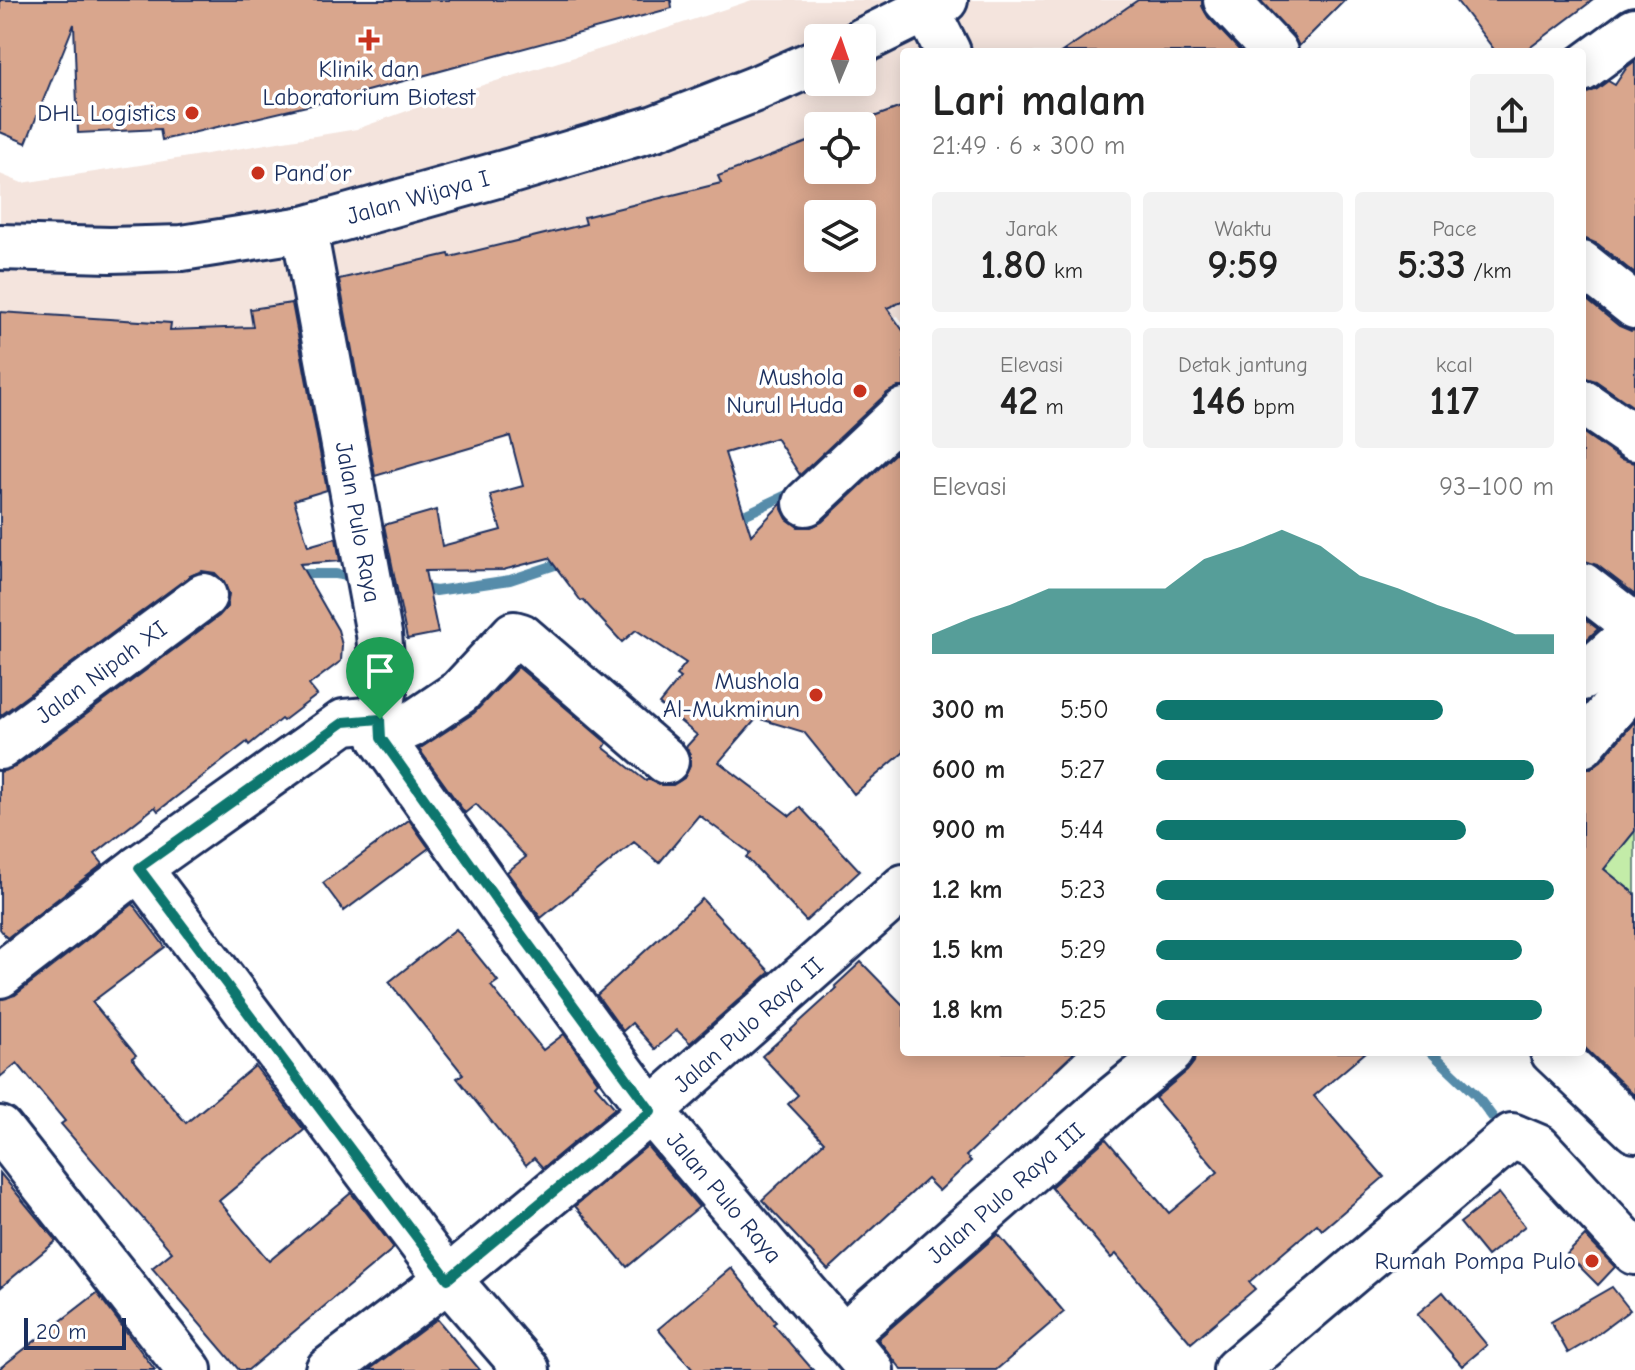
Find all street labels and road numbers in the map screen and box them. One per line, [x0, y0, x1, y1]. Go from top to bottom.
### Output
street label: Jalan Wijaya I [344, 164, 493, 230]
street label: Jalan Pulo Raya [330, 439, 387, 605]
street label: Jalan Nipah XI [30, 615, 172, 730]
street label: Jalan Pulo Raya II [668, 951, 829, 1098]
street label: Jalan Pulo Raya III [922, 1117, 1090, 1270]
street label: Jalan Pulo Raya [661, 1126, 788, 1268]

